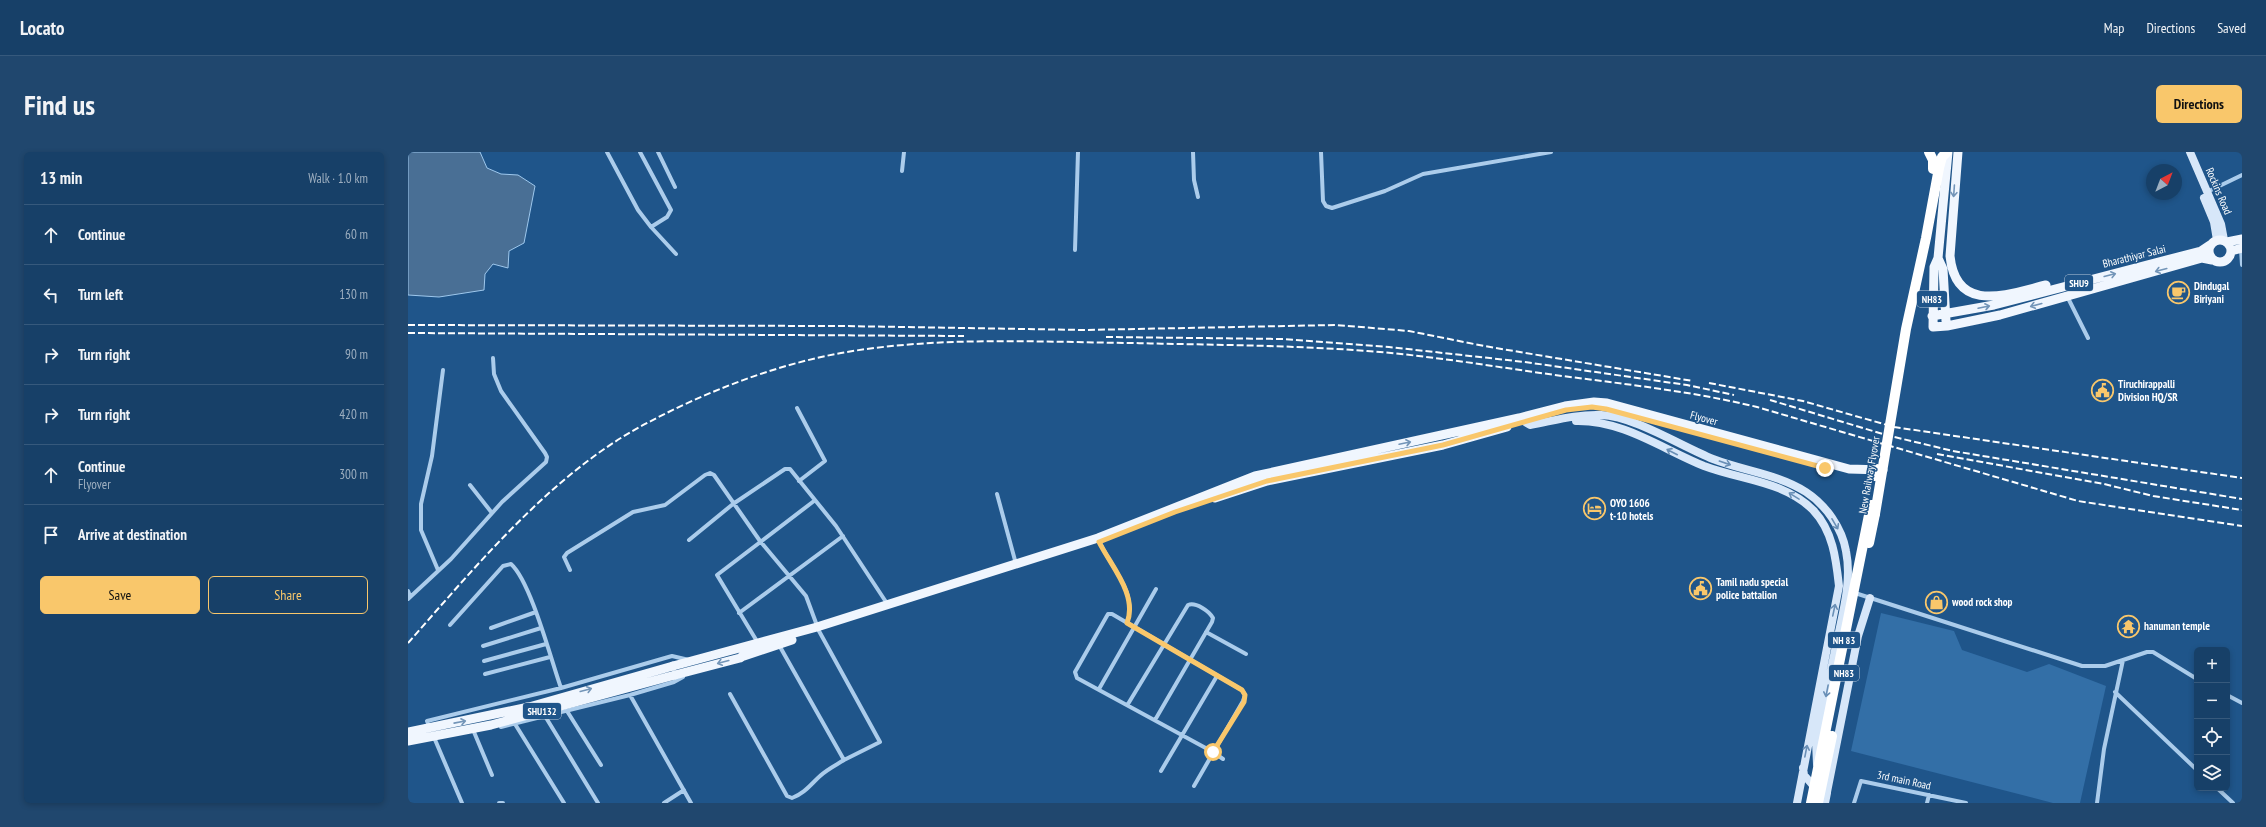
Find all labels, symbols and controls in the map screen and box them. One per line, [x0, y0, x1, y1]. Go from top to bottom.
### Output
text: Locato [20, 16, 65, 40]
text: Map [2104, 19, 2124, 37]
text: Directions [2146, 19, 2195, 37]
text: Saved [2217, 19, 2246, 37]
button: Directions [2156, 85, 2242, 123]
text: Find us [24, 86, 95, 123]
north arrow [2146, 164, 2182, 200]
street label: Rockins Road [2203, 165, 2235, 217]
text: 13 min [40, 167, 82, 189]
text: Walk · 1.0 km [308, 170, 368, 187]
one-way arrow [1950, 184, 1958, 197]
icon: ahead [40, 224, 62, 246]
text: Continue [78, 225, 125, 244]
text: 60 m [345, 226, 368, 243]
street label: Bharathiyar Salai [2101, 241, 2167, 271]
one-way arrow [2155, 267, 2168, 274]
one-way arrow [2103, 271, 2116, 278]
road number: SHU9 [2065, 275, 2093, 291]
cafe icon: Dindugal Biriyani [2166, 279, 2192, 305]
place label: Dindugal Biriyani [2194, 279, 2230, 306]
icon: left [40, 284, 62, 306]
text: Turn left [78, 285, 123, 304]
text: 130 m [339, 286, 368, 303]
road number: NH83 [1917, 291, 1947, 307]
one-way arrow [2029, 302, 2042, 309]
one-way arrow [1977, 303, 1990, 311]
icon: right [40, 344, 62, 366]
text: Turn right [78, 345, 130, 364]
text: 90 m [345, 346, 368, 363]
public building icon: Tiruchirappalli Division HQ/SR [2090, 377, 2116, 403]
place label: Tiruchirappalli Division HQ/SR [2118, 377, 2178, 404]
icon: right [40, 404, 62, 426]
text: Turn right [78, 405, 130, 424]
text: 420 m [339, 406, 368, 423]
street label: Flyover [1689, 408, 1719, 428]
street label: New Railway Flyover [1855, 435, 1883, 515]
one-way arrow [1398, 439, 1411, 447]
one-way arrow [1667, 448, 1679, 455]
text: Continue [78, 457, 125, 476]
route end [1816, 459, 1834, 477]
one-way arrow [1718, 460, 1731, 467]
icon: ahead [40, 464, 62, 486]
text: 300 m [339, 466, 368, 483]
text: Flyover [78, 476, 111, 493]
one-way arrow [1788, 491, 1800, 499]
hotel icon: OYO 1606 t-10 hotels [1582, 496, 1608, 522]
place label: OYO 1606 t-10 hotels [1610, 496, 1654, 523]
one-way arrow [1831, 518, 1839, 530]
icon: arrive [40, 524, 62, 546]
text: Arrive at destination [78, 525, 187, 544]
public building icon: Tamil nadu special police battalion [1687, 575, 1713, 601]
place label: Tamil nadu special police battalion [1716, 575, 1788, 602]
button: Save [40, 576, 200, 614]
button: Share [208, 576, 368, 614]
shop icon: wood rock shop [1924, 589, 1950, 615]
place label: wood rock shop [1951, 595, 2013, 609]
one-way arrow [1831, 603, 1839, 616]
temple icon: hanuman temple [2116, 613, 2142, 639]
place label: hanuman temple [2144, 619, 2210, 633]
road number: NH 83 [1828, 632, 1860, 648]
map controls [2194, 647, 2230, 791]
button: + [2194, 647, 2230, 683]
one-way arrow [716, 659, 729, 667]
road number: NH83 [1829, 665, 1859, 681]
button: − [2194, 683, 2230, 719]
one-way arrow [1822, 684, 1830, 697]
one-way arrow [579, 686, 592, 693]
road number: SHU132 [523, 703, 561, 719]
one-way arrow [453, 718, 466, 726]
button: locate [2194, 719, 2230, 755]
route start [1204, 743, 1222, 761]
one-way arrow [1802, 745, 1810, 758]
button: layers [2194, 755, 2230, 791]
street label: 3rd main Road [1876, 767, 1933, 793]

